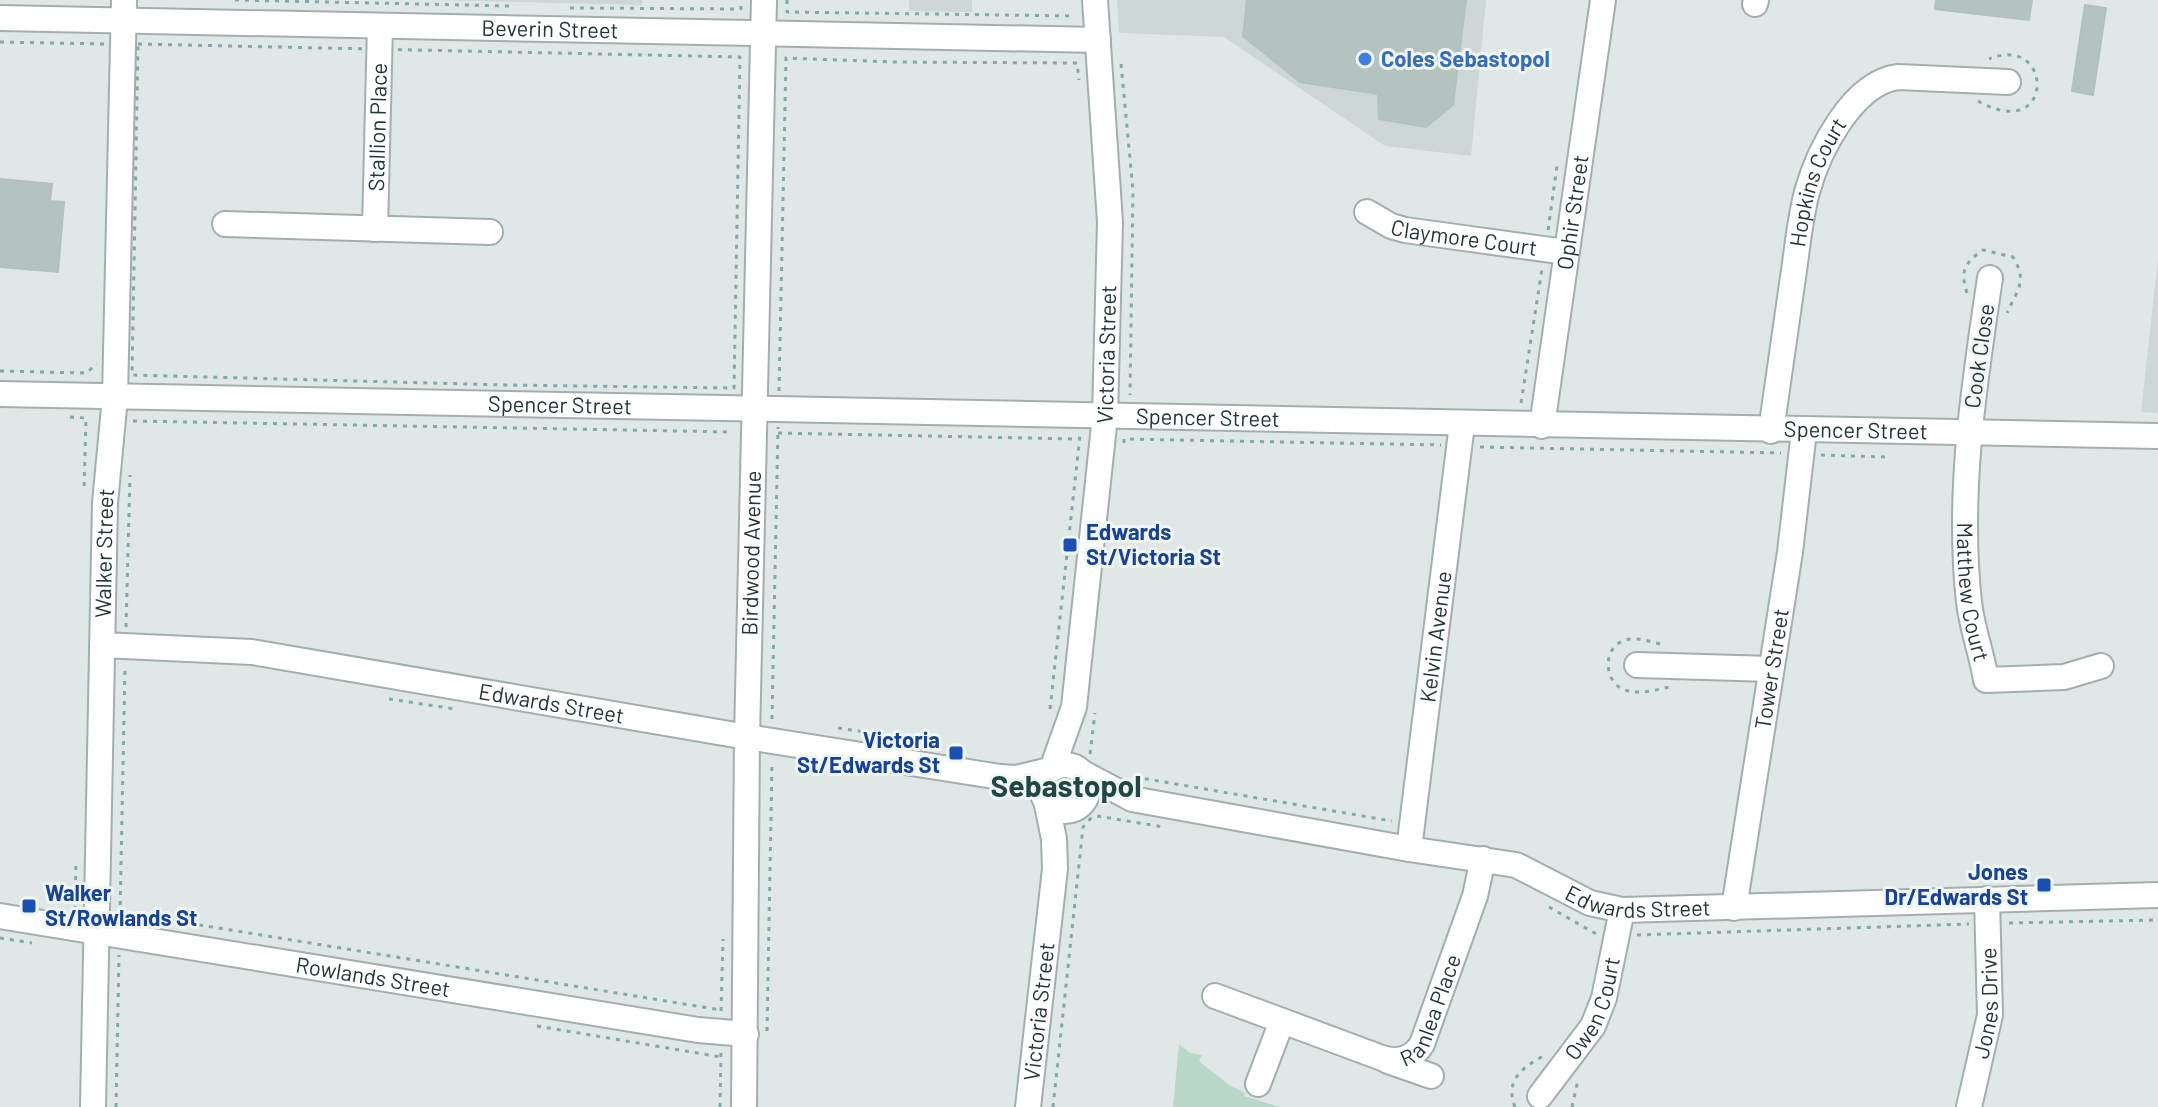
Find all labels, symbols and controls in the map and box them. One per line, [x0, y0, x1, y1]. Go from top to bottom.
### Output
street label: Beverin Street [481, 14, 619, 42]
place label: Coles Sebastopol [1381, 45, 1550, 71]
marker: Coles Sebastopol [1356, 50, 1374, 68]
street label: Stallion Place [362, 62, 391, 192]
street label: Hopkins Court [1783, 112, 1851, 248]
street label: Ophir Street [1551, 153, 1593, 271]
street label: Claymore Court [1388, 213, 1539, 260]
street label: Victoria Street [1090, 285, 1120, 425]
street label: Cook Close [1958, 302, 1998, 410]
street label: Spencer Street [488, 389, 632, 418]
street label: Spencer Street [1136, 402, 1280, 431]
street label: Spencer Street [1783, 415, 1928, 444]
street label: Birdwood Avenue [735, 470, 765, 636]
street label: Walker Street [89, 487, 118, 618]
place label: Edwards St/Victoria St [1086, 518, 1221, 569]
street label: Matthew Court [1953, 522, 1996, 664]
marker: Edwards St/Victoria St [1061, 536, 1079, 554]
street label: Kelvin Avenue [1413, 569, 1456, 704]
street label: Tower Street [1748, 606, 1793, 731]
street label: Edwards Street [477, 677, 626, 728]
place label: Victoria St/Edwards St [797, 726, 940, 777]
marker: Victoria St/Edwards St [947, 744, 965, 762]
district label: Sebastopol [991, 767, 1141, 803]
place label: Jones Dr/Edwards St [1885, 858, 2028, 909]
marker: Jones Dr/Edwards St [2035, 876, 2053, 894]
place label: Walker St/Rowlands St [45, 879, 197, 930]
street label: Edwards Street [1561, 879, 1711, 922]
marker: Walker St/Rowlands St [20, 897, 38, 915]
street label: Victoria Street [1017, 941, 1059, 1082]
street label: Jones Drive [1966, 947, 2002, 1061]
street label: Ranlea Place [1395, 950, 1465, 1071]
street label: Rowlands Street [294, 951, 452, 1001]
street label: Owen Court [1558, 955, 1624, 1064]

